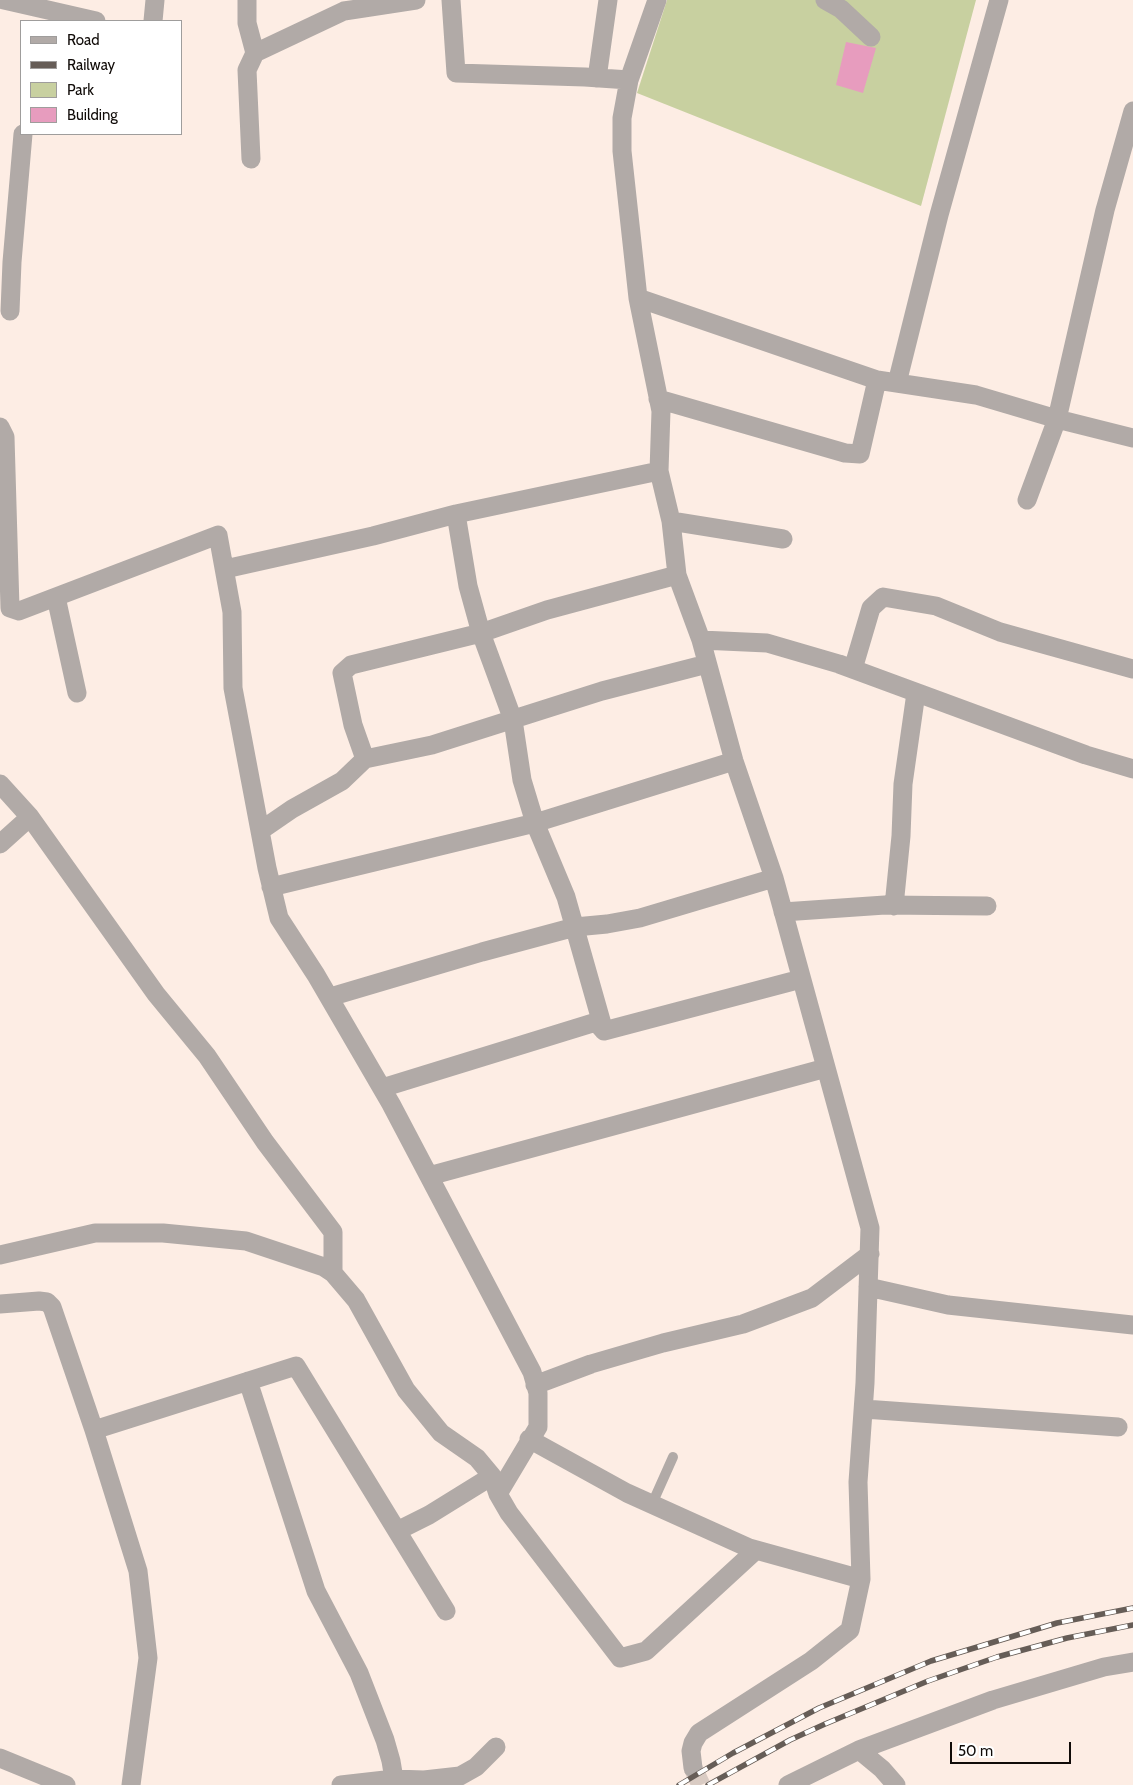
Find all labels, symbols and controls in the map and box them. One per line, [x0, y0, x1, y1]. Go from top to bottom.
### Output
legend [20, 20, 182, 135]
text: Road [67, 31, 100, 49]
text: Railway [67, 56, 115, 74]
text: Park [67, 81, 94, 99]
text: Building [67, 106, 118, 124]
scale bar [953, 1732, 1074, 1764]
text: 50 m [958, 1742, 993, 1760]

